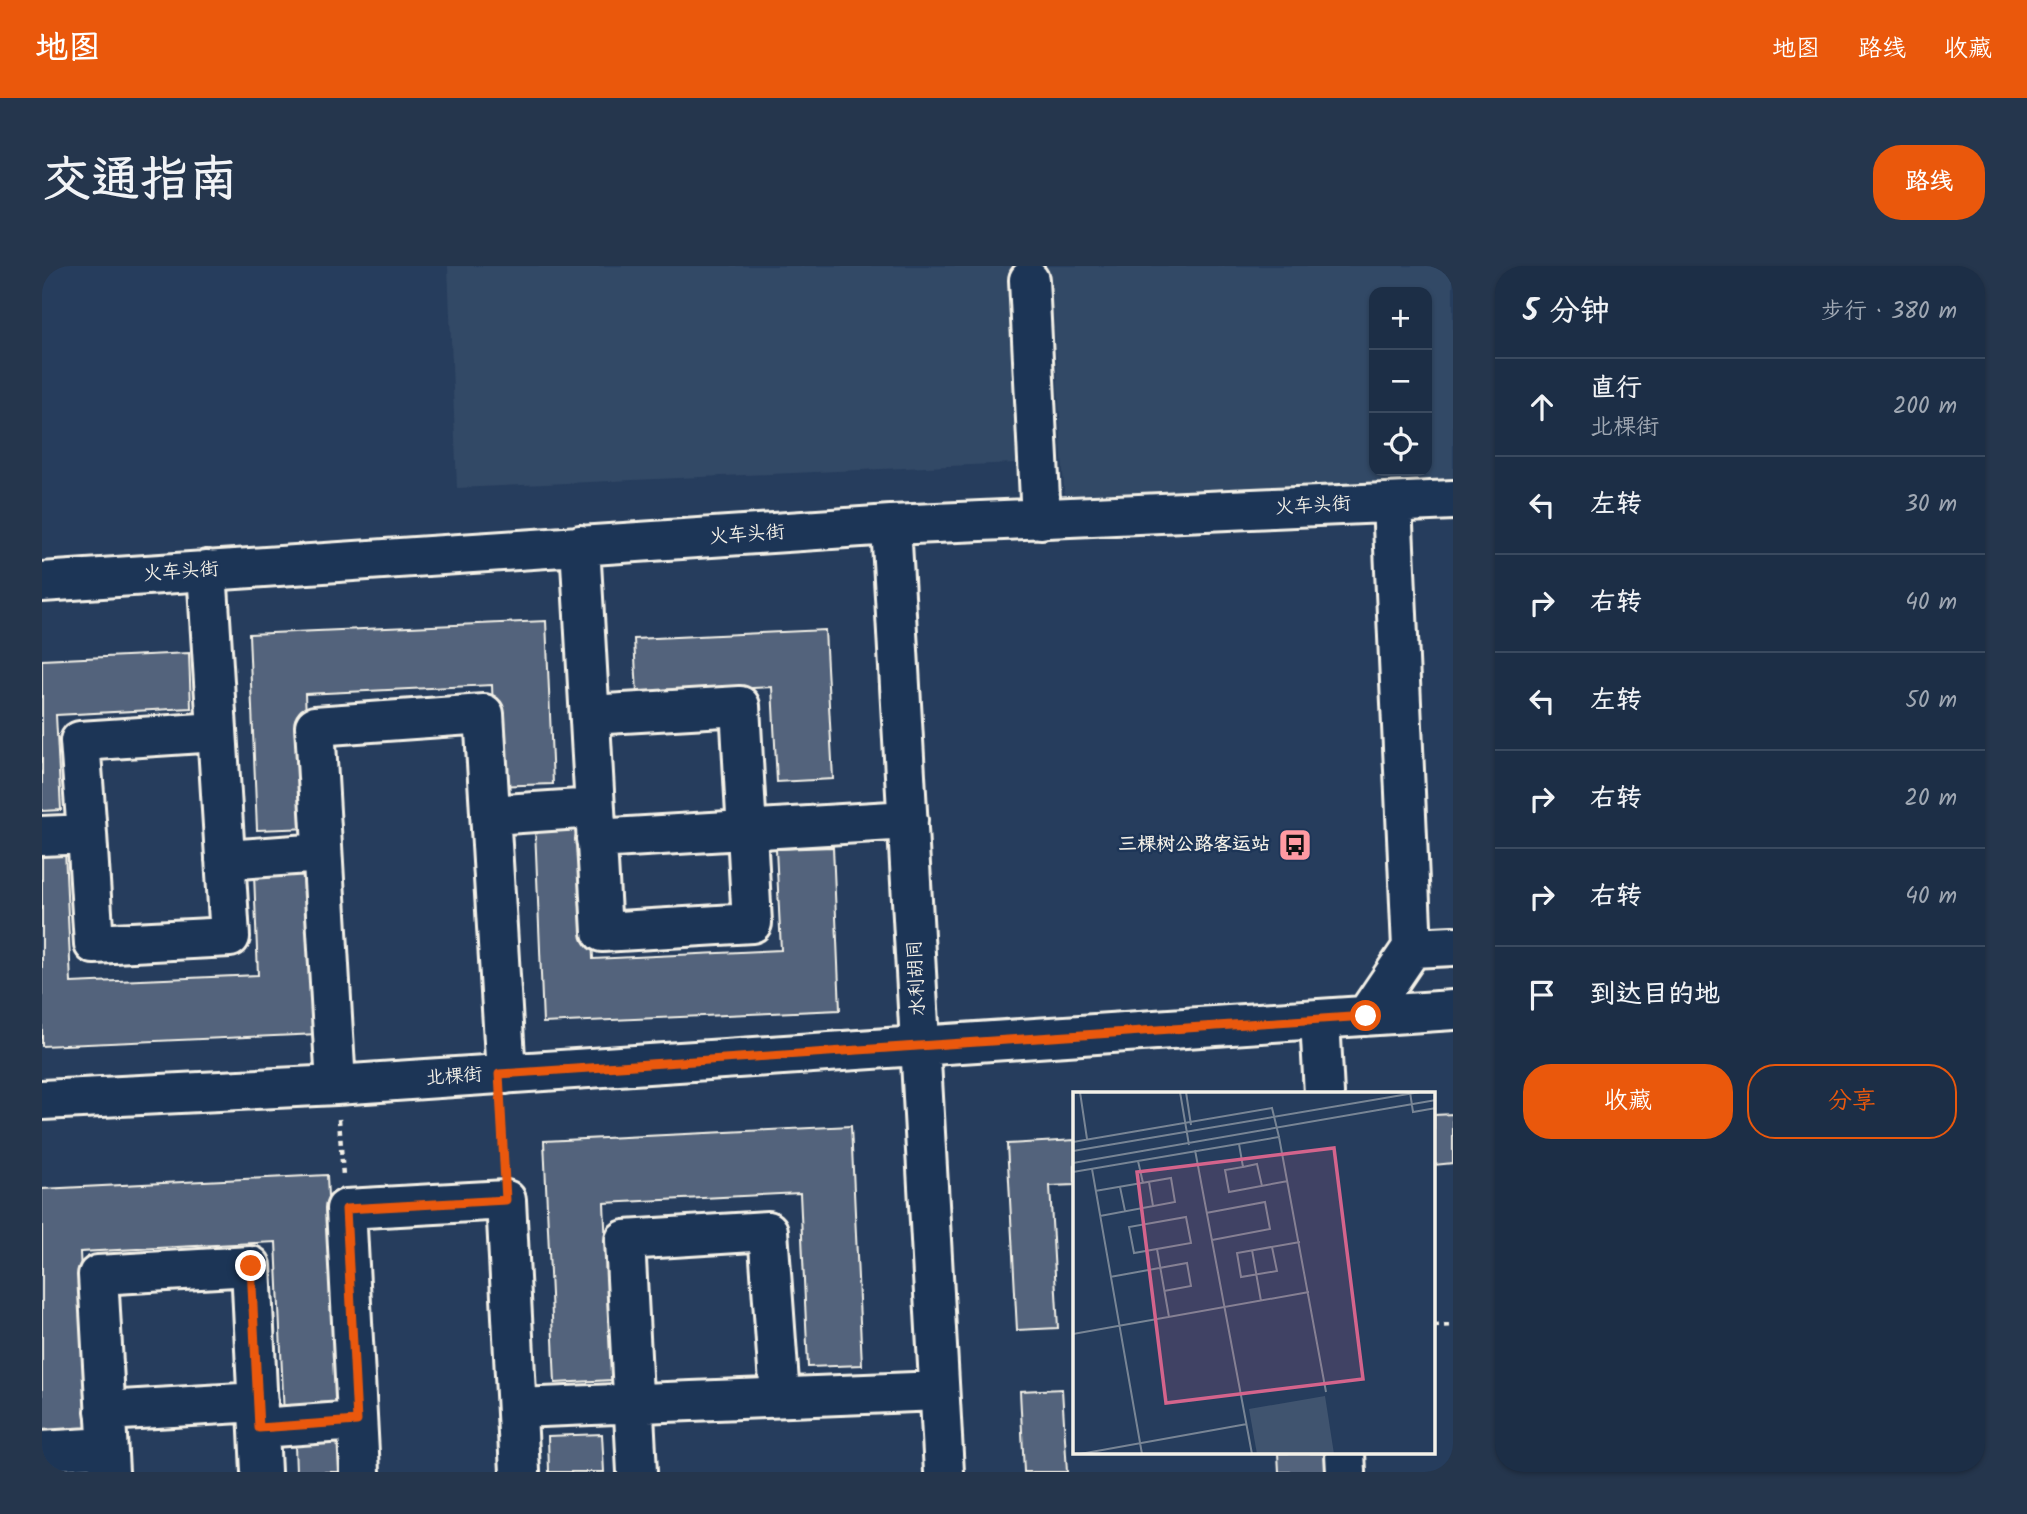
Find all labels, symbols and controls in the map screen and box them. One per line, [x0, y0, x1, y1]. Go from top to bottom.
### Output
text: 地图 [35, 23, 101, 76]
text: 地图 [1772, 30, 1820, 69]
text: 路线 [1858, 30, 1906, 69]
text: 收藏 [1944, 30, 1992, 69]
text: 交通指南 [42, 143, 238, 221]
button: 路线 [1873, 145, 1985, 220]
map controls [1369, 287, 1432, 476]
button: + [1369, 287, 1432, 350]
text: 5 分钟 [1523, 288, 1610, 336]
text: 步行 · 380 m [1821, 294, 1957, 330]
button: − [1369, 350, 1432, 413]
text: 直行 [1590, 368, 1642, 410]
icon: ahead [1523, 388, 1561, 426]
text: 200 m [1893, 389, 1957, 425]
text: 北棵街 [1590, 410, 1659, 446]
button: locate [1369, 413, 1432, 476]
text: 左转 [1590, 484, 1642, 526]
icon: left [1523, 486, 1561, 524]
text: 30 m [1905, 487, 1957, 523]
street label: 火车头街 [1274, 489, 1352, 523]
street label: 火车头街 [708, 517, 786, 553]
street label: 火车头街 [142, 554, 220, 590]
text: 右转 [1590, 582, 1642, 624]
icon: right [1523, 584, 1561, 622]
text: 40 m [1905, 585, 1957, 621]
text: 左转 [1590, 680, 1642, 722]
icon: left [1523, 682, 1561, 720]
text: 50 m [1906, 683, 1957, 719]
text: 右转 [1590, 778, 1642, 820]
icon: right [1523, 780, 1561, 818]
text: 20 m [1905, 781, 1957, 817]
bus stop icon: 三棵树公路客运站 [1276, 826, 1314, 864]
place label: 三棵树公路客运站 [1118, 830, 1270, 860]
text: 右转 [1590, 876, 1642, 918]
icon: right [1523, 878, 1561, 916]
text: 40 m [1905, 879, 1957, 915]
street label: 水利胡同 [900, 939, 934, 1017]
text: 到达目的地 [1590, 974, 1720, 1016]
icon: arrive [1523, 976, 1561, 1014]
route start [1350, 1000, 1381, 1031]
street label: 北棵街 [425, 1060, 483, 1094]
button: 收藏 [1523, 1064, 1733, 1139]
button: 分享 [1747, 1064, 1957, 1139]
inset map [1073, 1092, 1436, 1454]
route end [235, 1250, 266, 1281]

